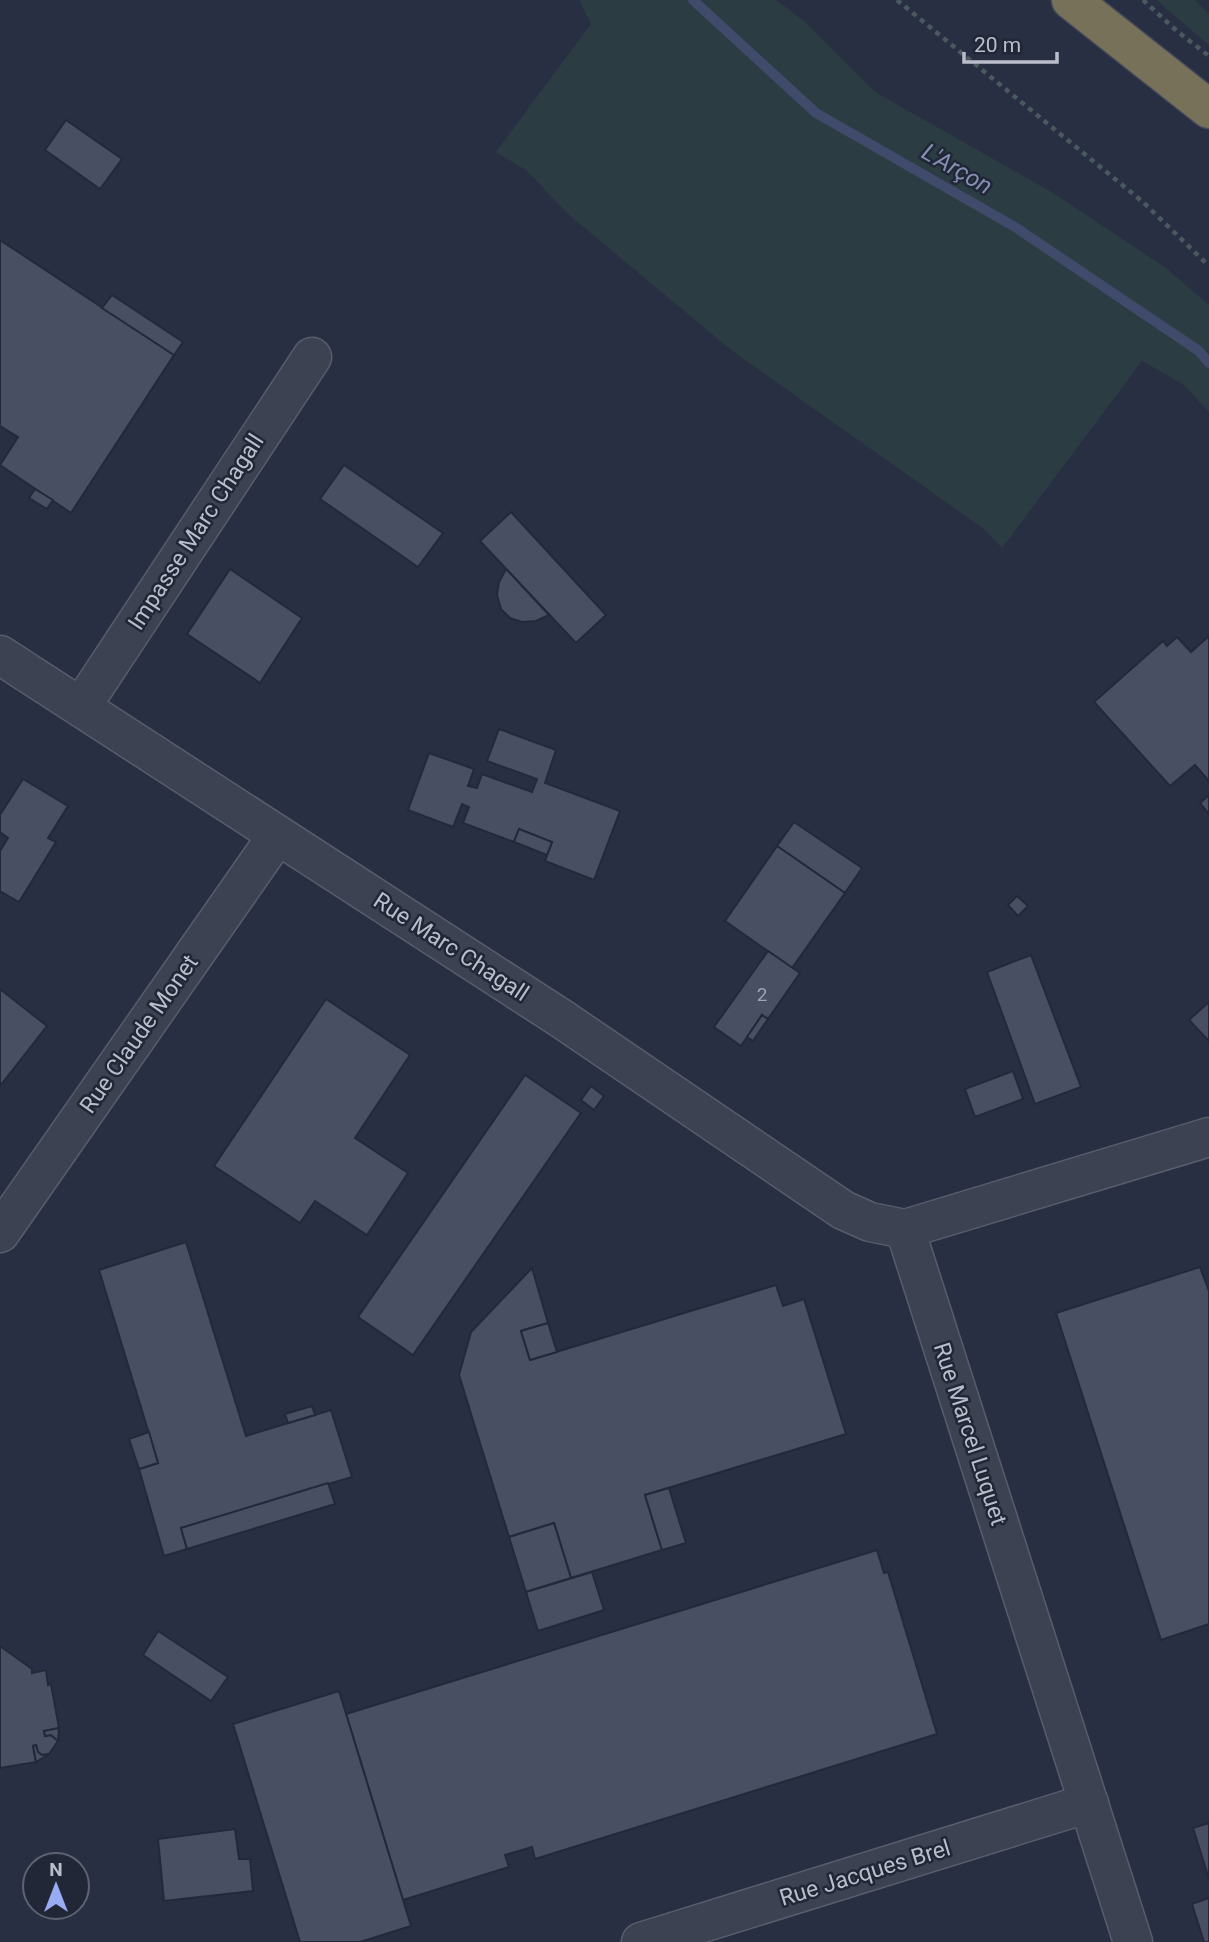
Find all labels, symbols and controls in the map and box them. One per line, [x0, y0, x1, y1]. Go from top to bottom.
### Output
scale bar [964, 21, 1057, 65]
text: 20 m [974, 33, 1021, 57]
water label: L'Arçon [917, 138, 997, 200]
street label: Impasse Marc Chagall [123, 429, 269, 635]
street label: Rue Marc Chagall [368, 887, 534, 1007]
street label: Rue Claude Monet [74, 950, 204, 1118]
house number: 2 [757, 983, 767, 1006]
street label: Rue Marcel Luquet [928, 1339, 1012, 1529]
street label: Rue Jacques Brel [776, 1834, 954, 1912]
north arrow [21, 1851, 91, 1921]
text: N [49, 1858, 63, 1881]

